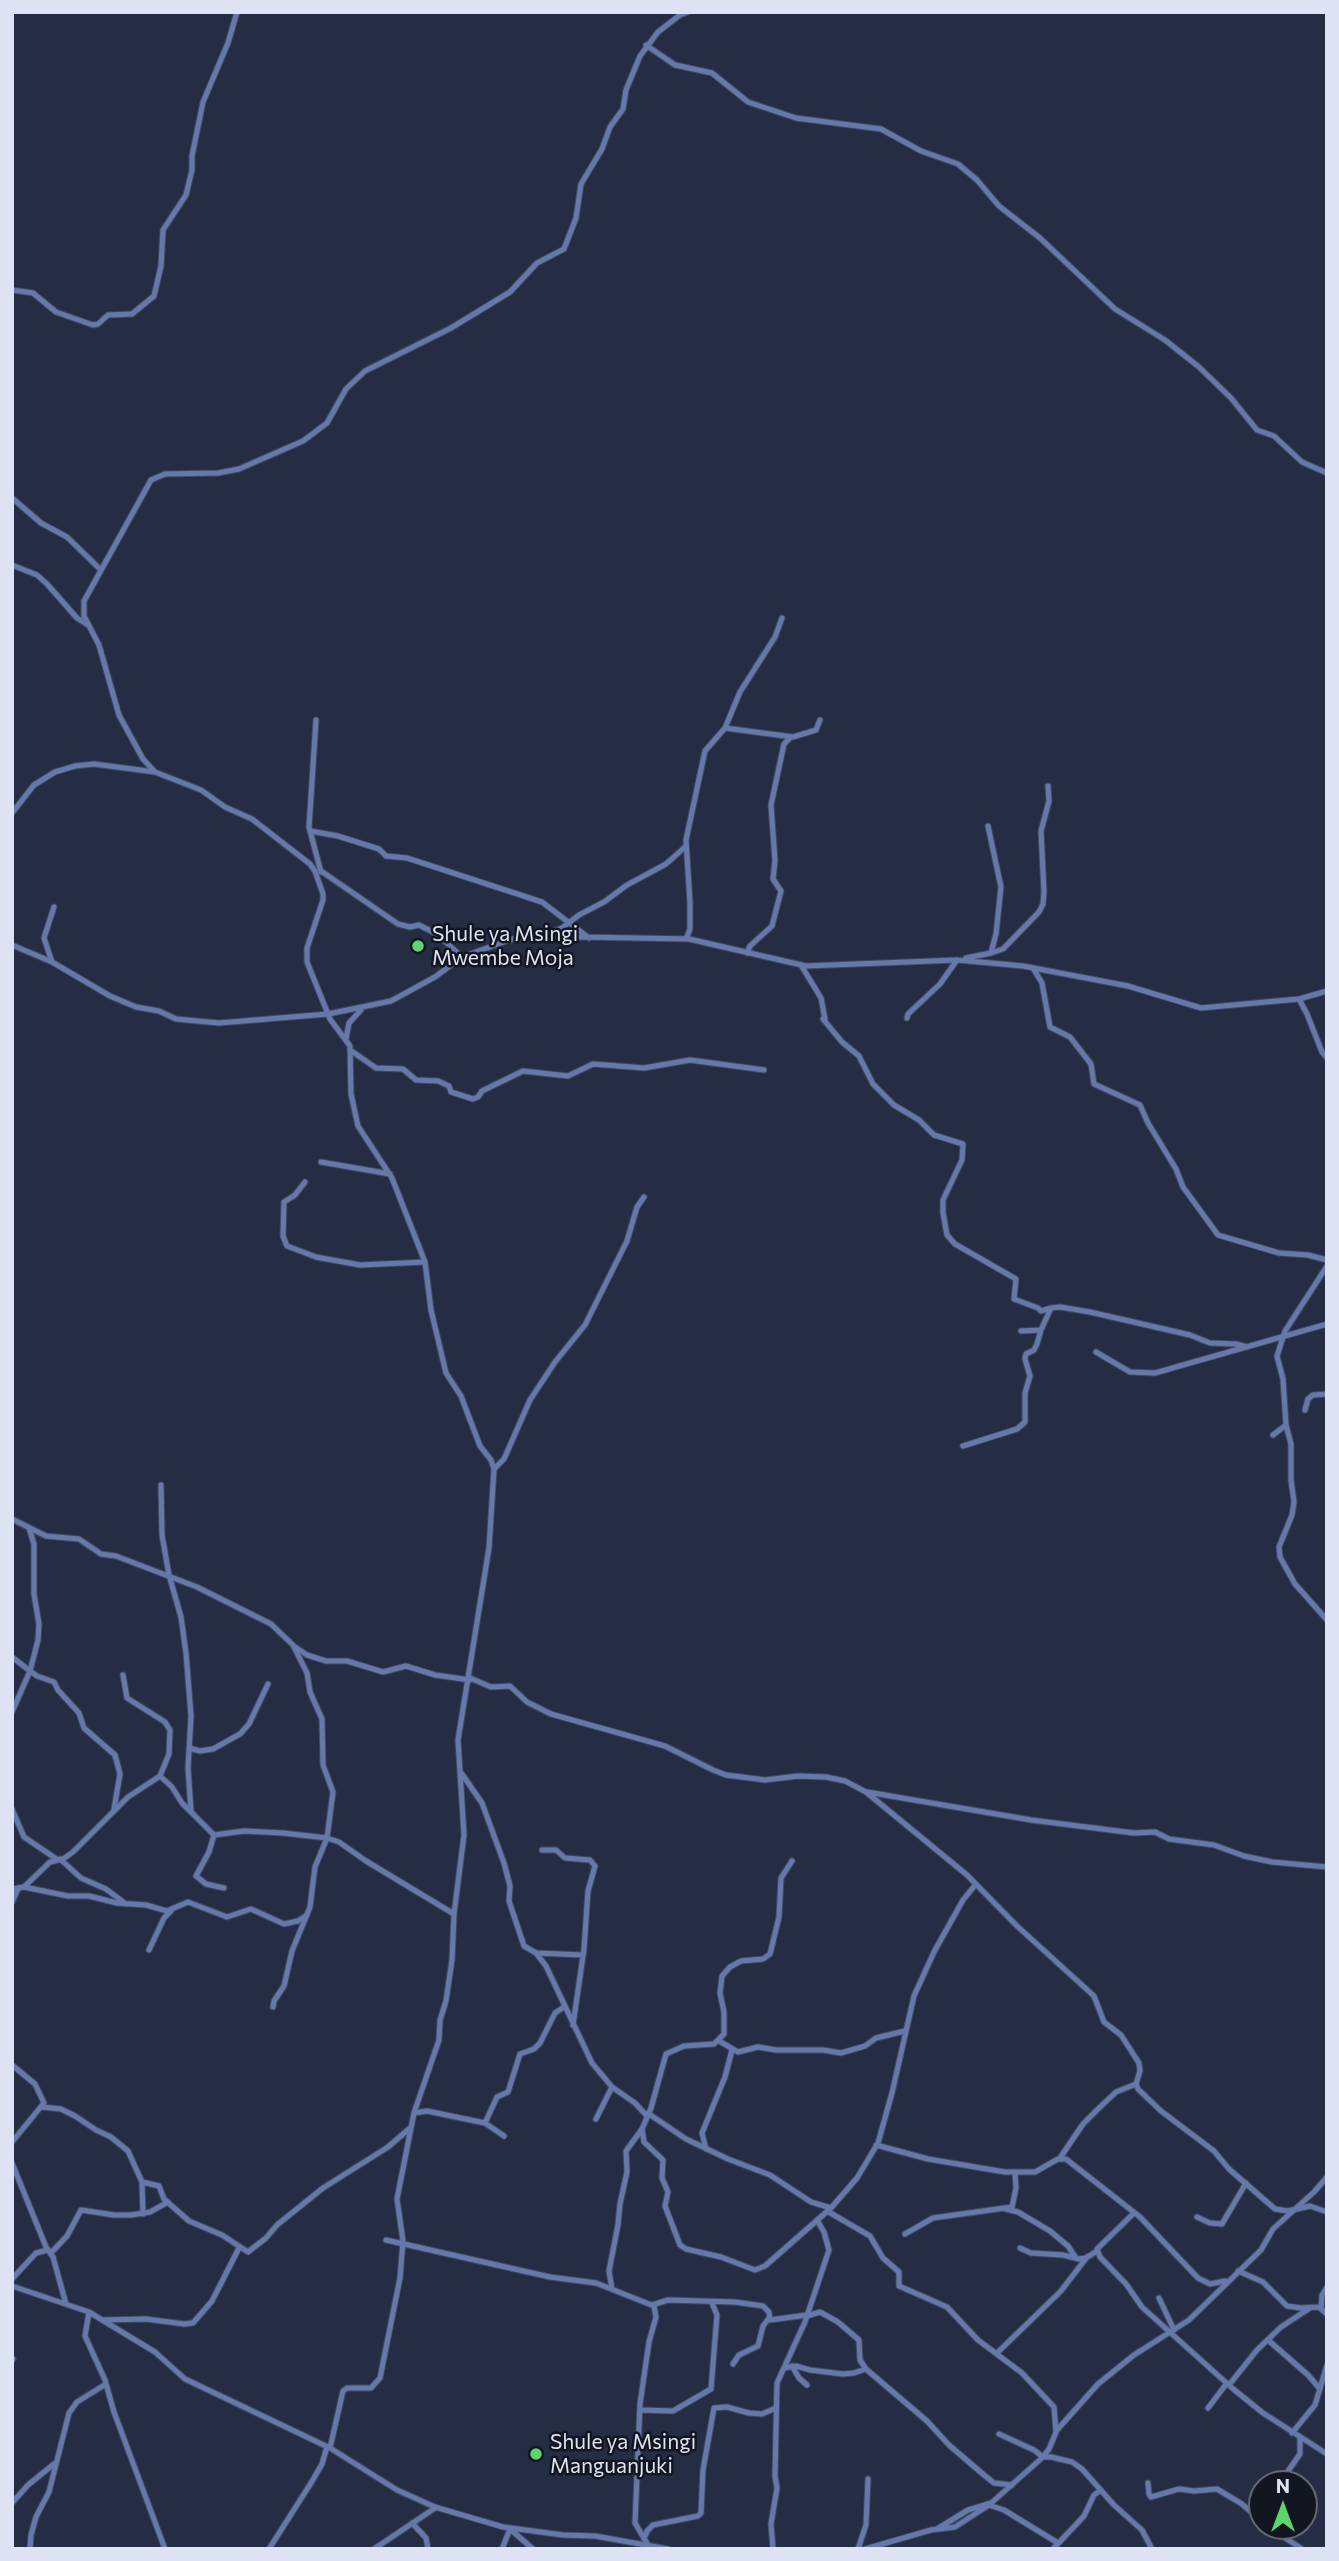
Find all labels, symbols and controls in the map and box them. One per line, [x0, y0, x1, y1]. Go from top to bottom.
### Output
place label: Shule ya Msingi Mwembe Moja [432, 921, 578, 971]
marker: Shule ya Msingi Mwembe Moja [410, 938, 426, 954]
place label: Shule ya Msingi Manguanjuki [550, 2429, 696, 2479]
marker: Shule ya Msingi Manguanjuki [528, 2446, 544, 2462]
north arrow [1248, 2470, 1318, 2540]
text: N [1276, 2474, 1290, 2497]

